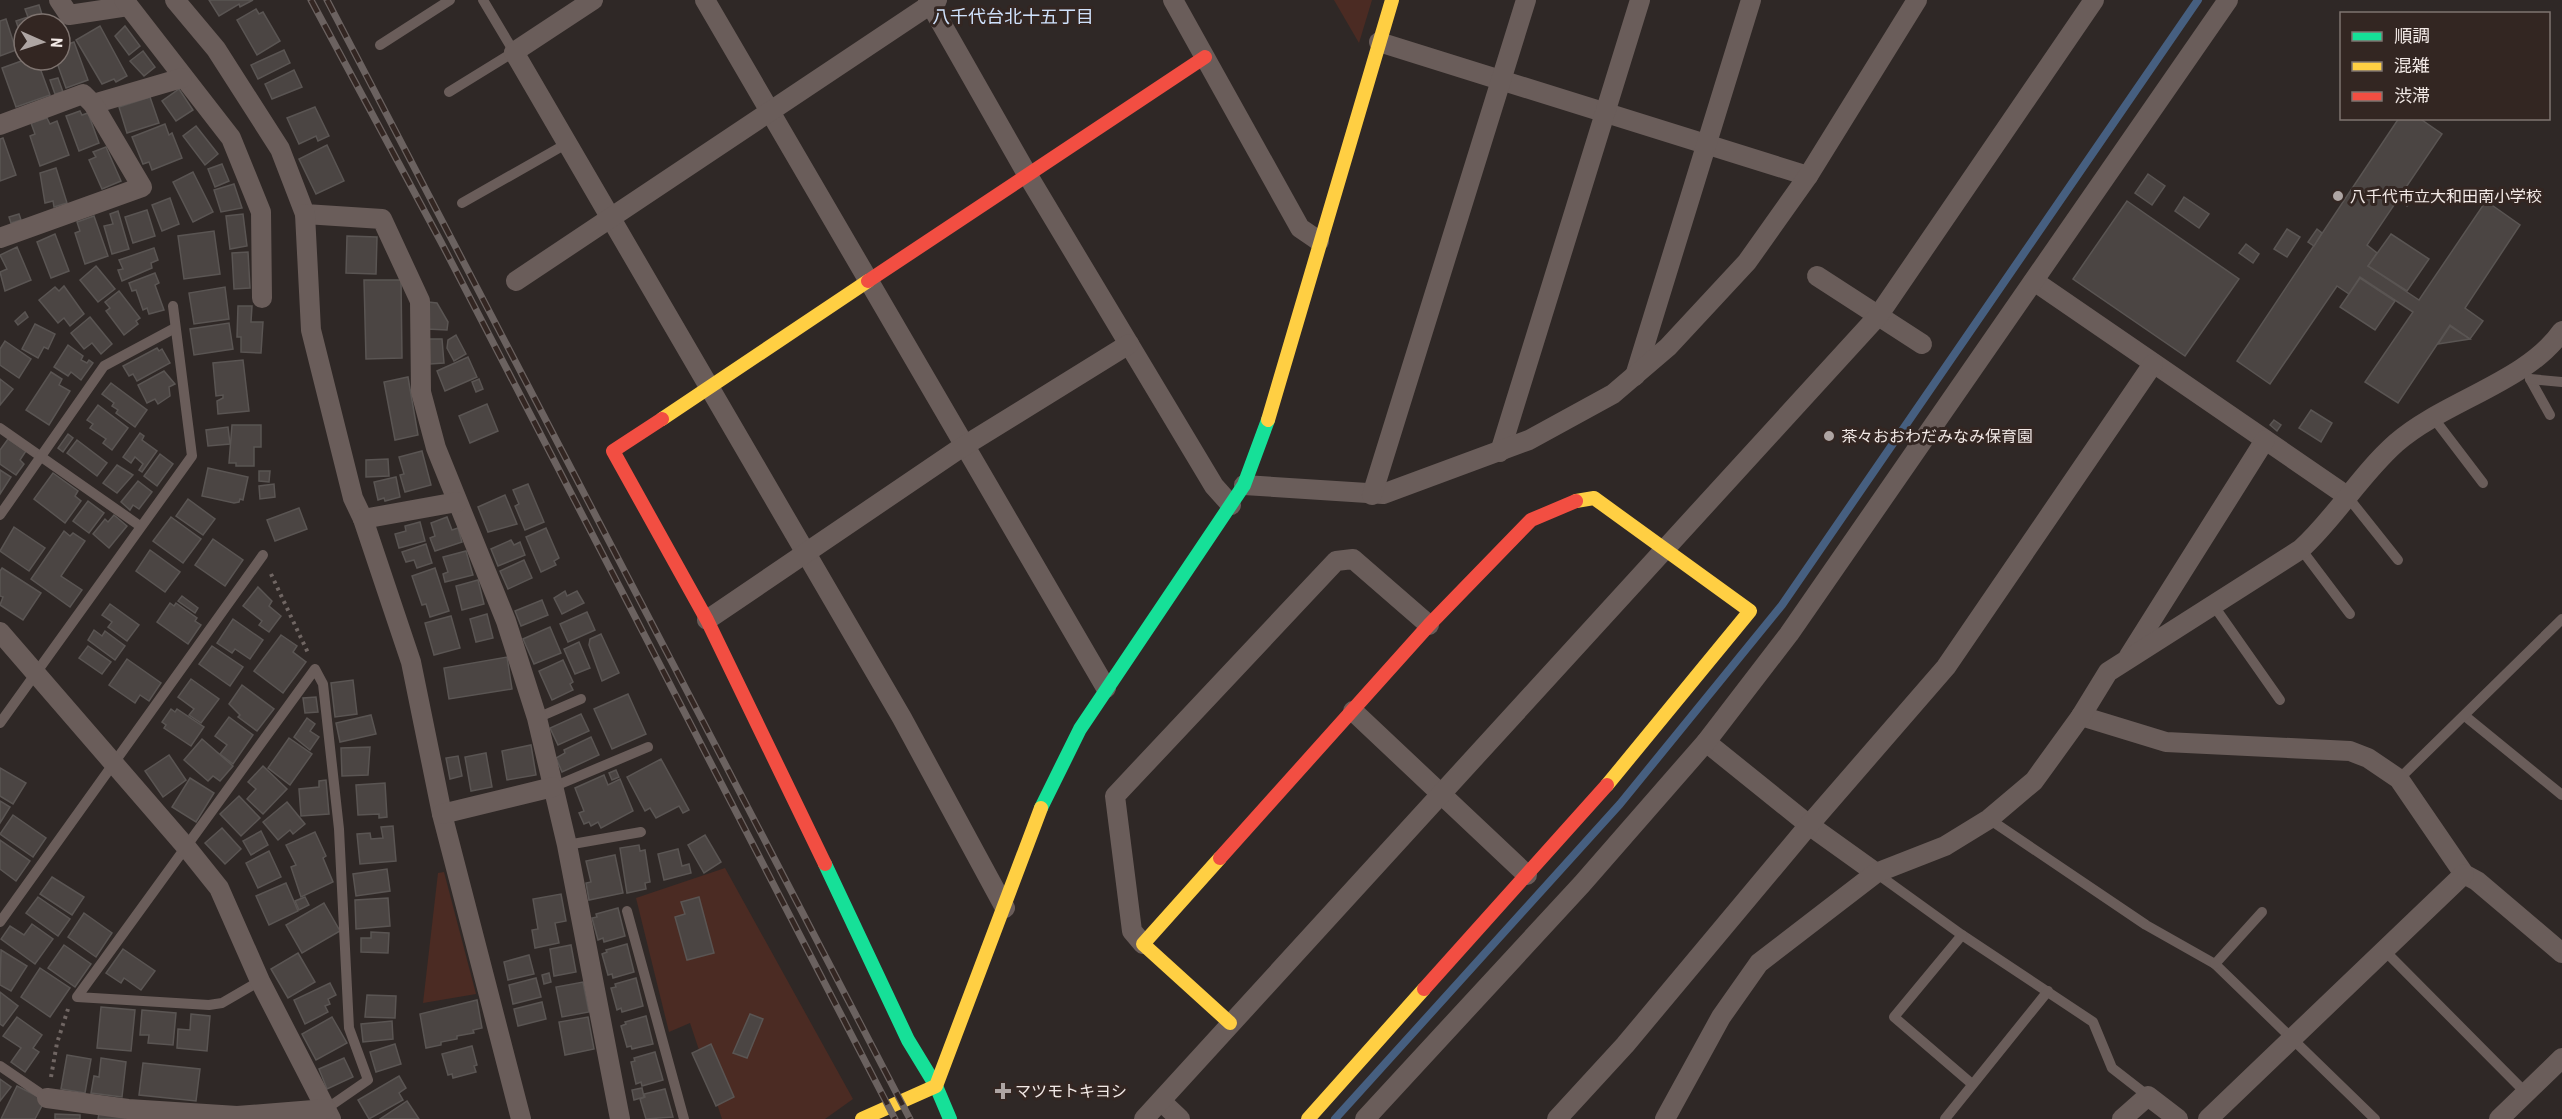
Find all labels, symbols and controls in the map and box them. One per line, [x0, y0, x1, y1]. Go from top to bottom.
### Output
district label: 八千代台北十五丁目 [932, 6, 1094, 27]
north arrow [12, 12, 72, 72]
legend [2340, 12, 2550, 120]
text: 順調 [2394, 25, 2430, 46]
text: N [47, 37, 66, 48]
text: 混雑 [2394, 55, 2430, 76]
text: 渋滞 [2394, 85, 2430, 106]
place label: 八千代市立大和田南小学校 [2350, 187, 2542, 206]
marker: 八千代市立大和田南小学校 [2331, 189, 2345, 203]
place label: 茶々おおわだみなみ保育園 [1841, 427, 2033, 446]
marker: 茶々おおわだみなみ保育園 [1822, 429, 1836, 443]
place label: マツモトキヨシ [1015, 1082, 1127, 1101]
marker: マツモトキヨシ [996, 1084, 1010, 1098]

